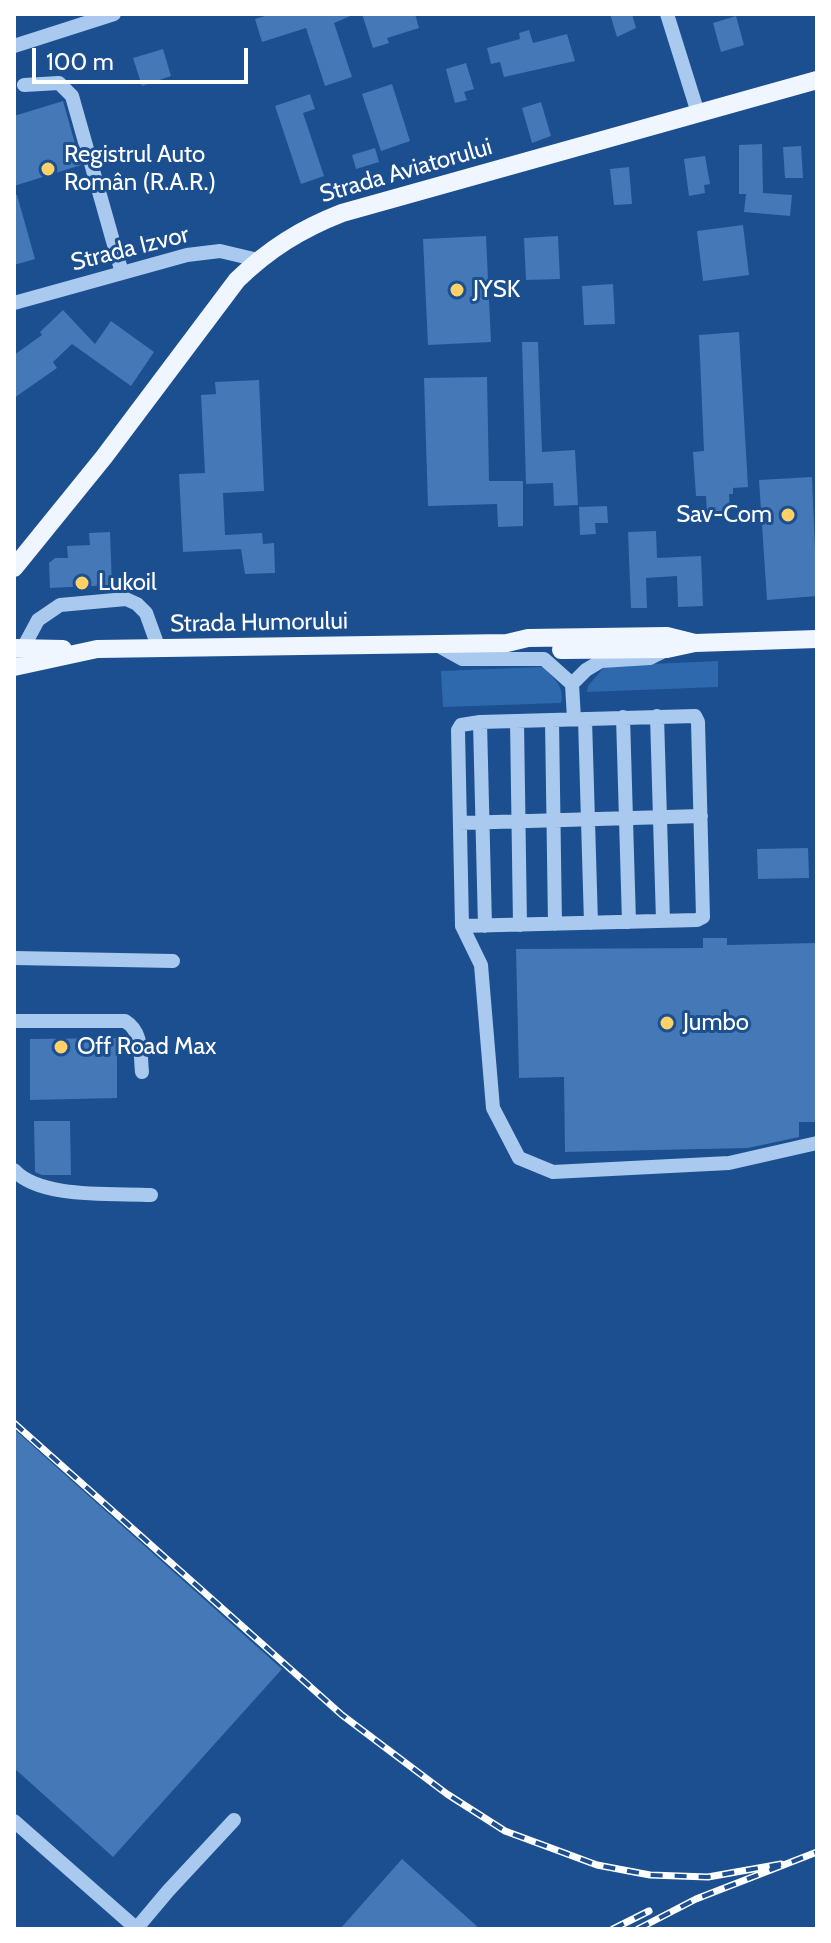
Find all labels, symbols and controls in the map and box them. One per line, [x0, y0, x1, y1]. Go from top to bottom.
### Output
scale bar [36, 32, 252, 82]
text: 100 m [46, 47, 114, 76]
street label: Strada Aviatorului [317, 133, 495, 209]
place label: Registrul Auto Român (R.A.R.) [64, 141, 216, 197]
marker: Registrul Auto Român (R.A.R.) [39, 160, 57, 178]
street label: Strada Izvor [68, 220, 192, 278]
place label: JYSK [473, 276, 520, 304]
marker: JYSK [448, 281, 466, 299]
place label: Sav-Com [676, 501, 772, 529]
marker: Sav-Com [779, 506, 797, 524]
place label: Lukoil [98, 569, 157, 597]
marker: Lukoil [73, 574, 91, 592]
street label: Strada Humorului [170, 607, 348, 639]
place label: Jumbo [683, 1009, 749, 1037]
marker: Jumbo [658, 1014, 676, 1032]
place label: Off Road Max [77, 1033, 216, 1061]
marker: Off Road Max [52, 1038, 70, 1056]

